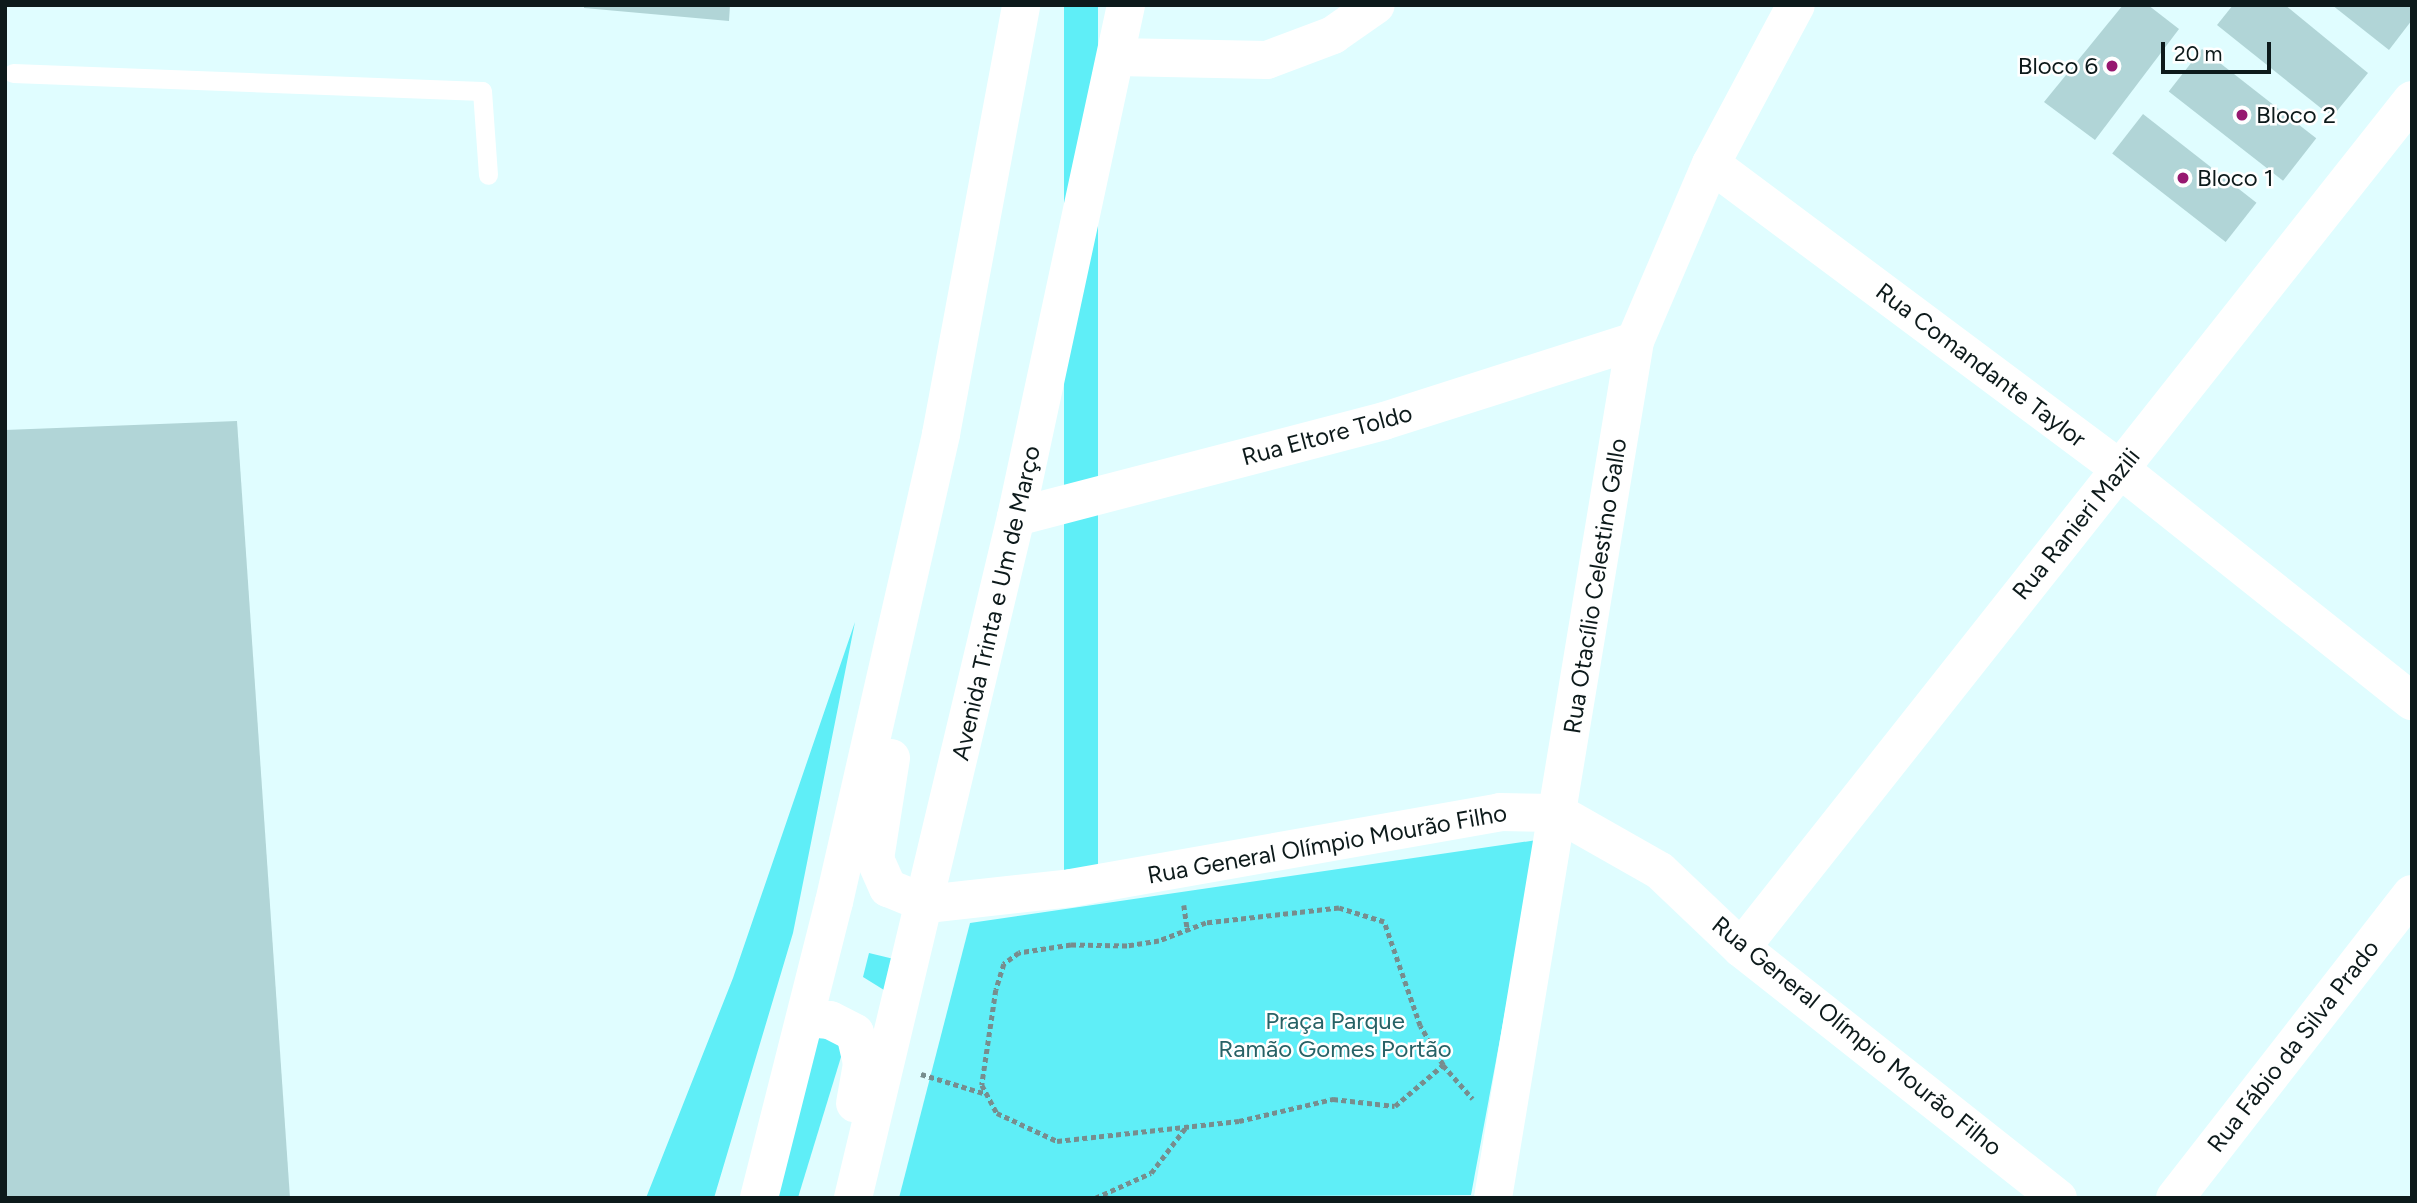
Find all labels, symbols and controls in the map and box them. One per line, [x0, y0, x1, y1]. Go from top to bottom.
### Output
scale bar [2165, 28, 2275, 72]
text: 20 m [2174, 41, 2222, 66]
place label: Bloco 6 [2018, 52, 2098, 80]
marker: Bloco 6 [2104, 58, 2120, 74]
place label: Bloco 2 [2256, 101, 2336, 129]
marker: Bloco 2 [2234, 107, 2250, 123]
place label: Bloco 1 [2197, 164, 2274, 192]
marker: Bloco 1 [2175, 170, 2191, 186]
street label: Rua Comandante Taylor [1870, 277, 2092, 453]
street label: Rua Eltore Toldo [1239, 398, 1415, 472]
street label: Rua Otacílio Celestino Gallo [1557, 436, 1633, 736]
street label: Avenida Trinta e Um de Março [946, 443, 1046, 763]
street label: Rua Ranieri Mazili [2006, 443, 2146, 605]
street label: Rua General Olímpio Mourão Filho [1145, 798, 1509, 890]
street label: Rua General Olímpio Mourão Filho [1706, 910, 2008, 1162]
street label: Rua Fábio da Silva Prado [2201, 934, 2385, 1158]
park label: Praça Parque Ramão Gomes Portão [1218, 1007, 1452, 1063]

